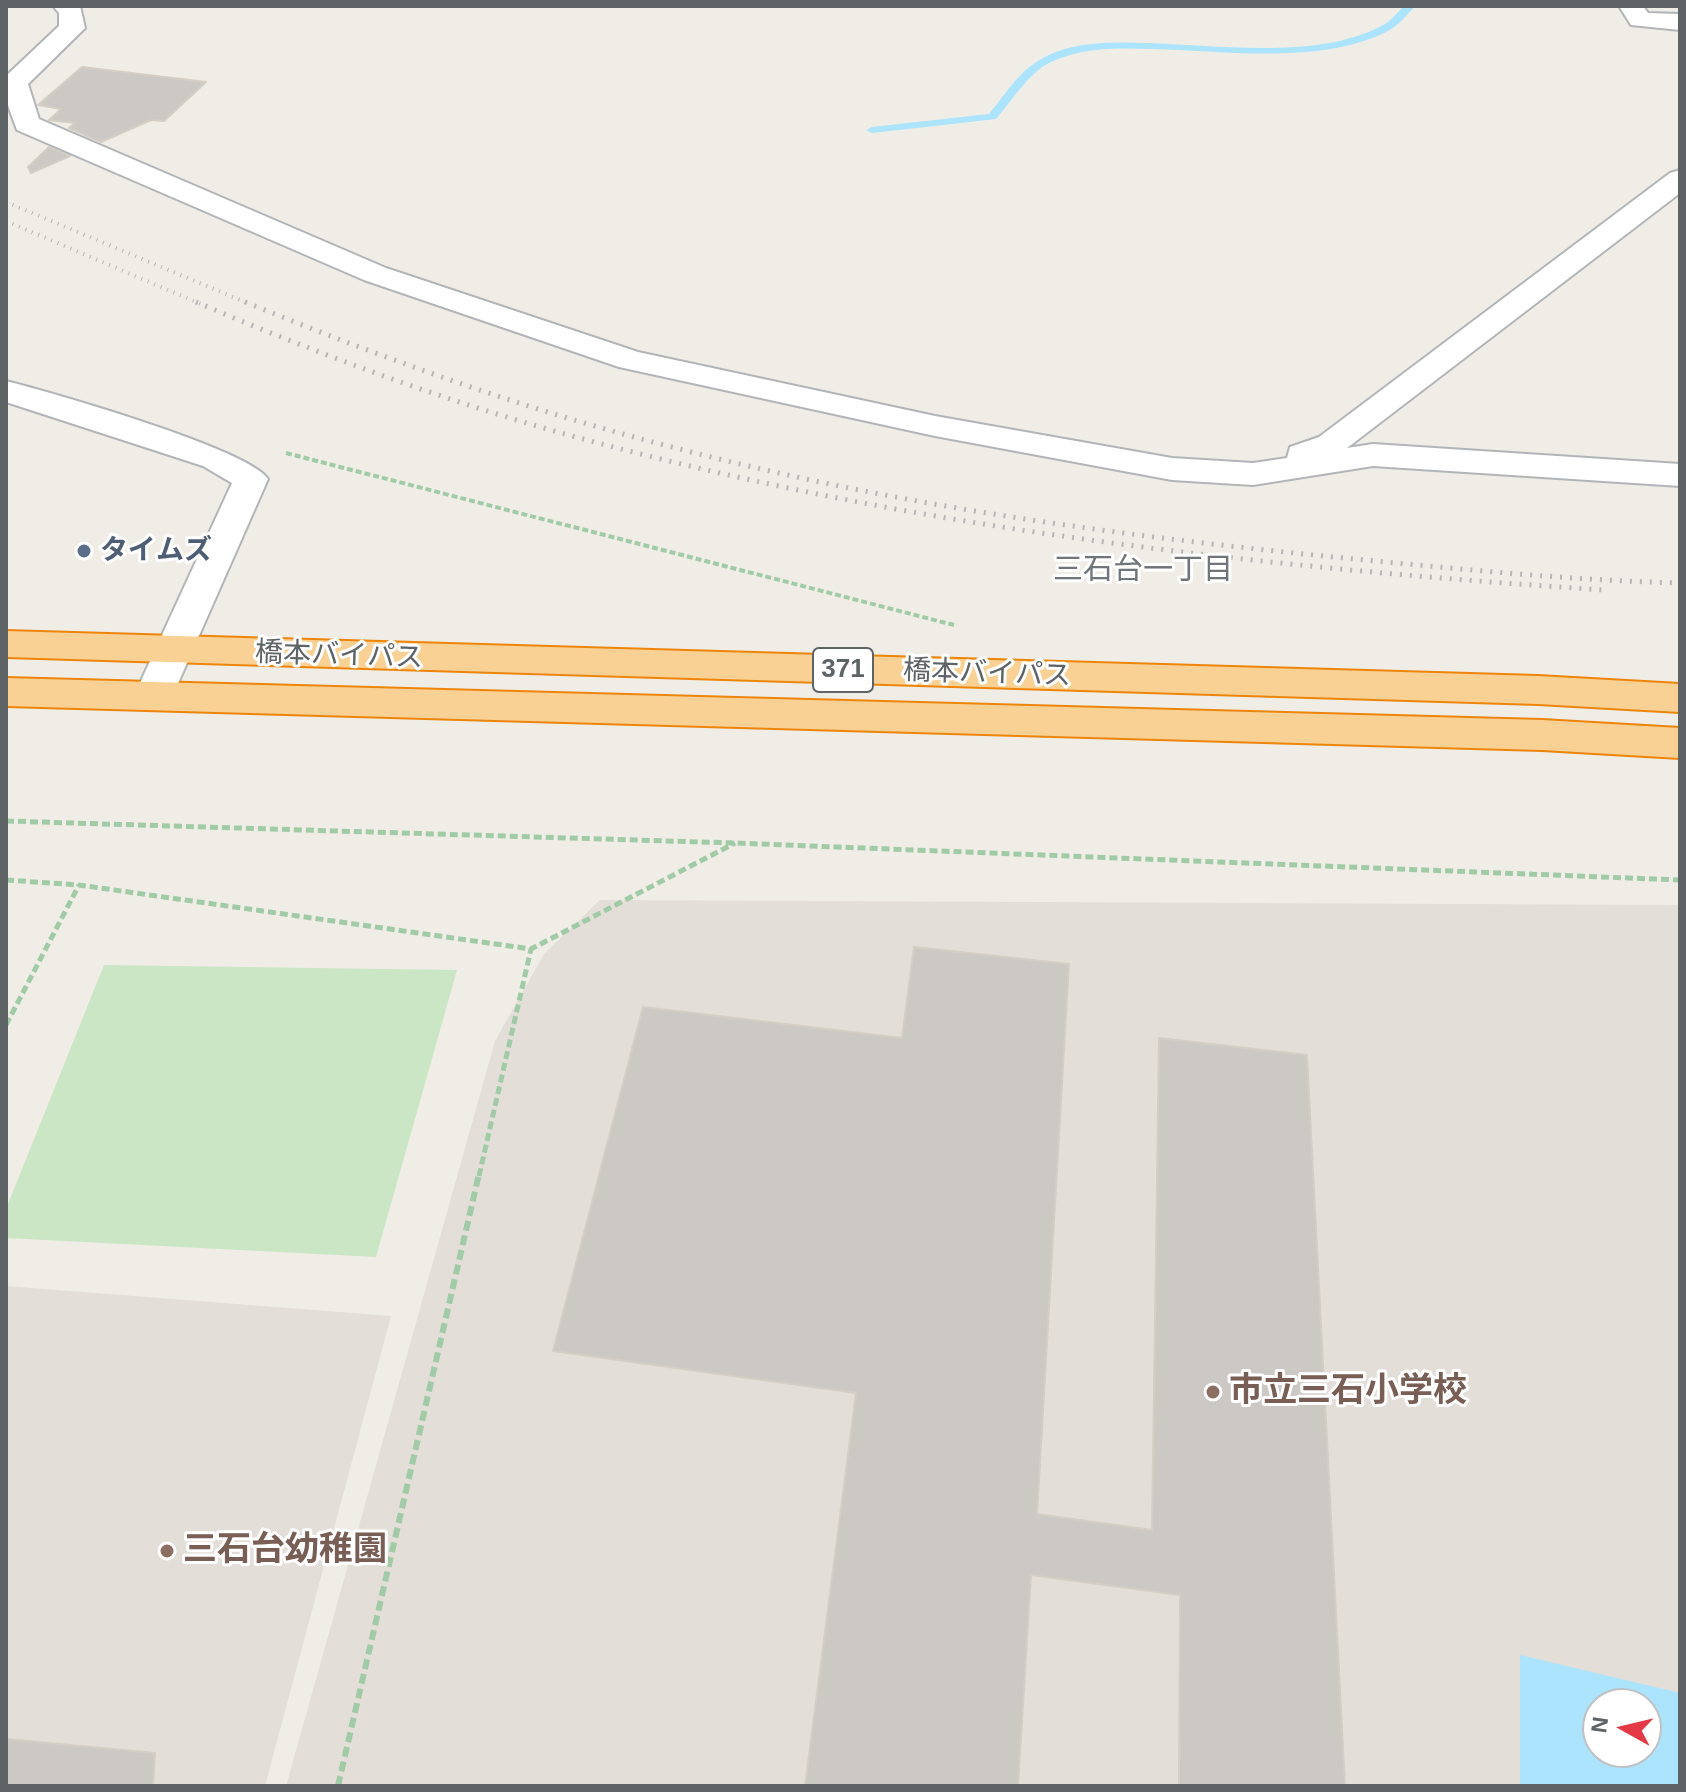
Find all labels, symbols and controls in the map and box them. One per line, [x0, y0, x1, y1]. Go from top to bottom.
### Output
place label: タイムズ [100, 534, 212, 568]
marker: タイムズ [75, 542, 93, 560]
district label: 三石台一丁目 [1053, 553, 1233, 589]
street label: 橋本バイパス [254, 636, 424, 676]
road number: 371 [813, 648, 873, 692]
street label: 橋本バイパス [902, 654, 1072, 694]
place label: 市立三石小学校 [1229, 1372, 1467, 1412]
marker: 市立三石小学校 [1204, 1383, 1222, 1401]
place label: 三石台幼稚園 [183, 1531, 387, 1571]
marker: 三石台幼稚園 [158, 1542, 176, 1560]
north arrow [1582, 1688, 1662, 1768]
text: N [1586, 1715, 1613, 1734]

